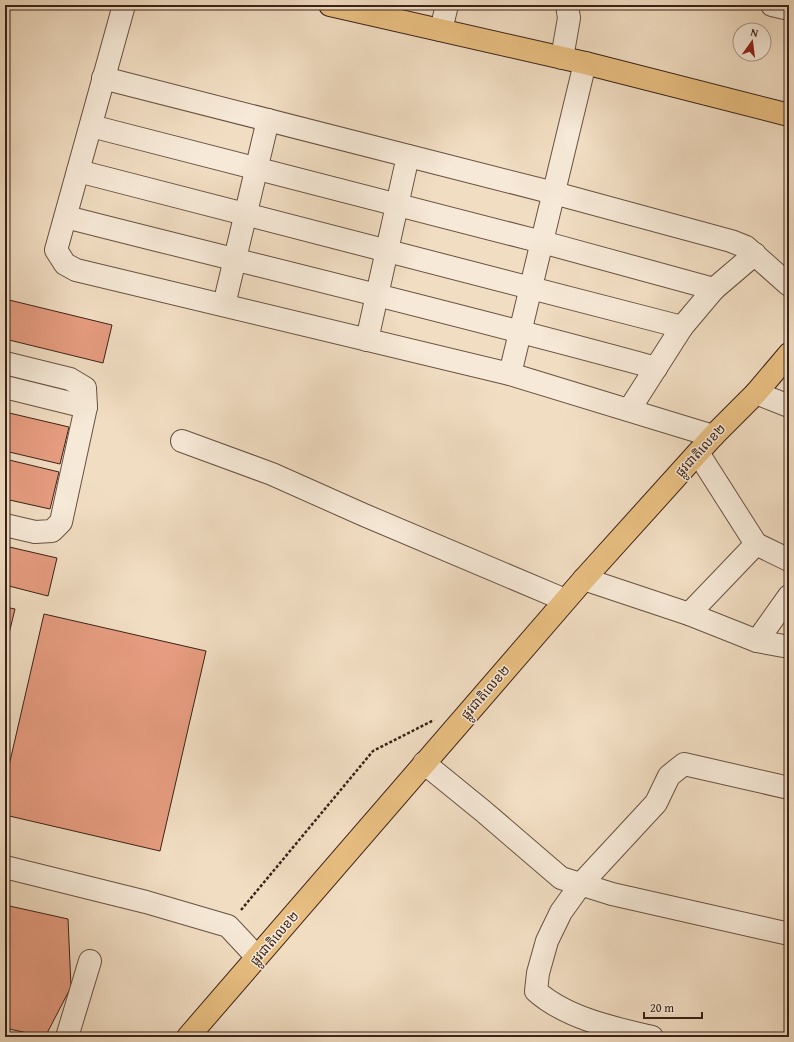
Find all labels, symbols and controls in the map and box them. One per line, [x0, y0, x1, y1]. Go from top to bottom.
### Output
north arrow [732, 22, 772, 62]
text: N [749, 24, 761, 41]
street label: ផ្លូវជាតិលេខ២ [671, 420, 731, 482]
street label: ផ្លូវជាតិលេខ២ [456, 661, 516, 725]
street label: ផ្លូវជាតិលេខ២ [245, 907, 305, 971]
scale bar [644, 994, 702, 1020]
text: 20 m [650, 999, 674, 1016]

